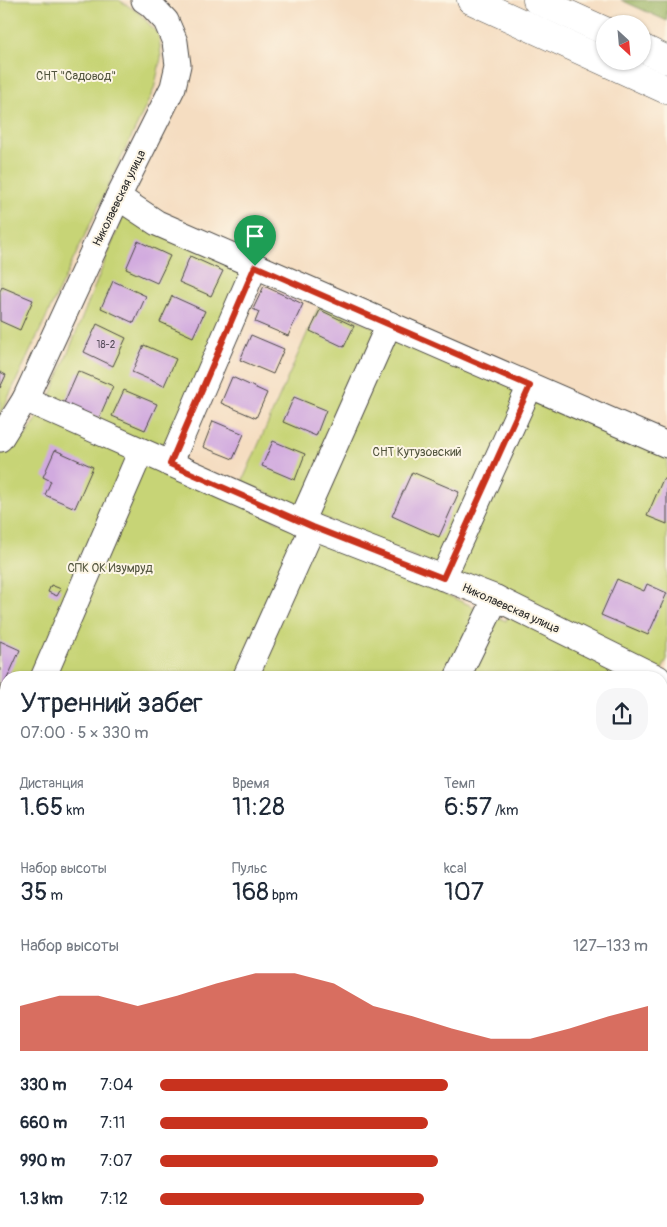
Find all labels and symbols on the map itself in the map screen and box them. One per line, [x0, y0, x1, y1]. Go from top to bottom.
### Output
north arrow [596, 15, 651, 70]
park label: СНТ "Садовод" [36, 69, 116, 84]
street label: Николаевская улица [90, 147, 149, 249]
pin [234, 215, 276, 266]
house number: 18-2 [97, 339, 116, 351]
park label: СНТ Кутузовский [373, 445, 462, 460]
park label: СПК ОК Изумруд [67, 561, 153, 576]
street label: Николаевская улица [460, 580, 562, 637]

